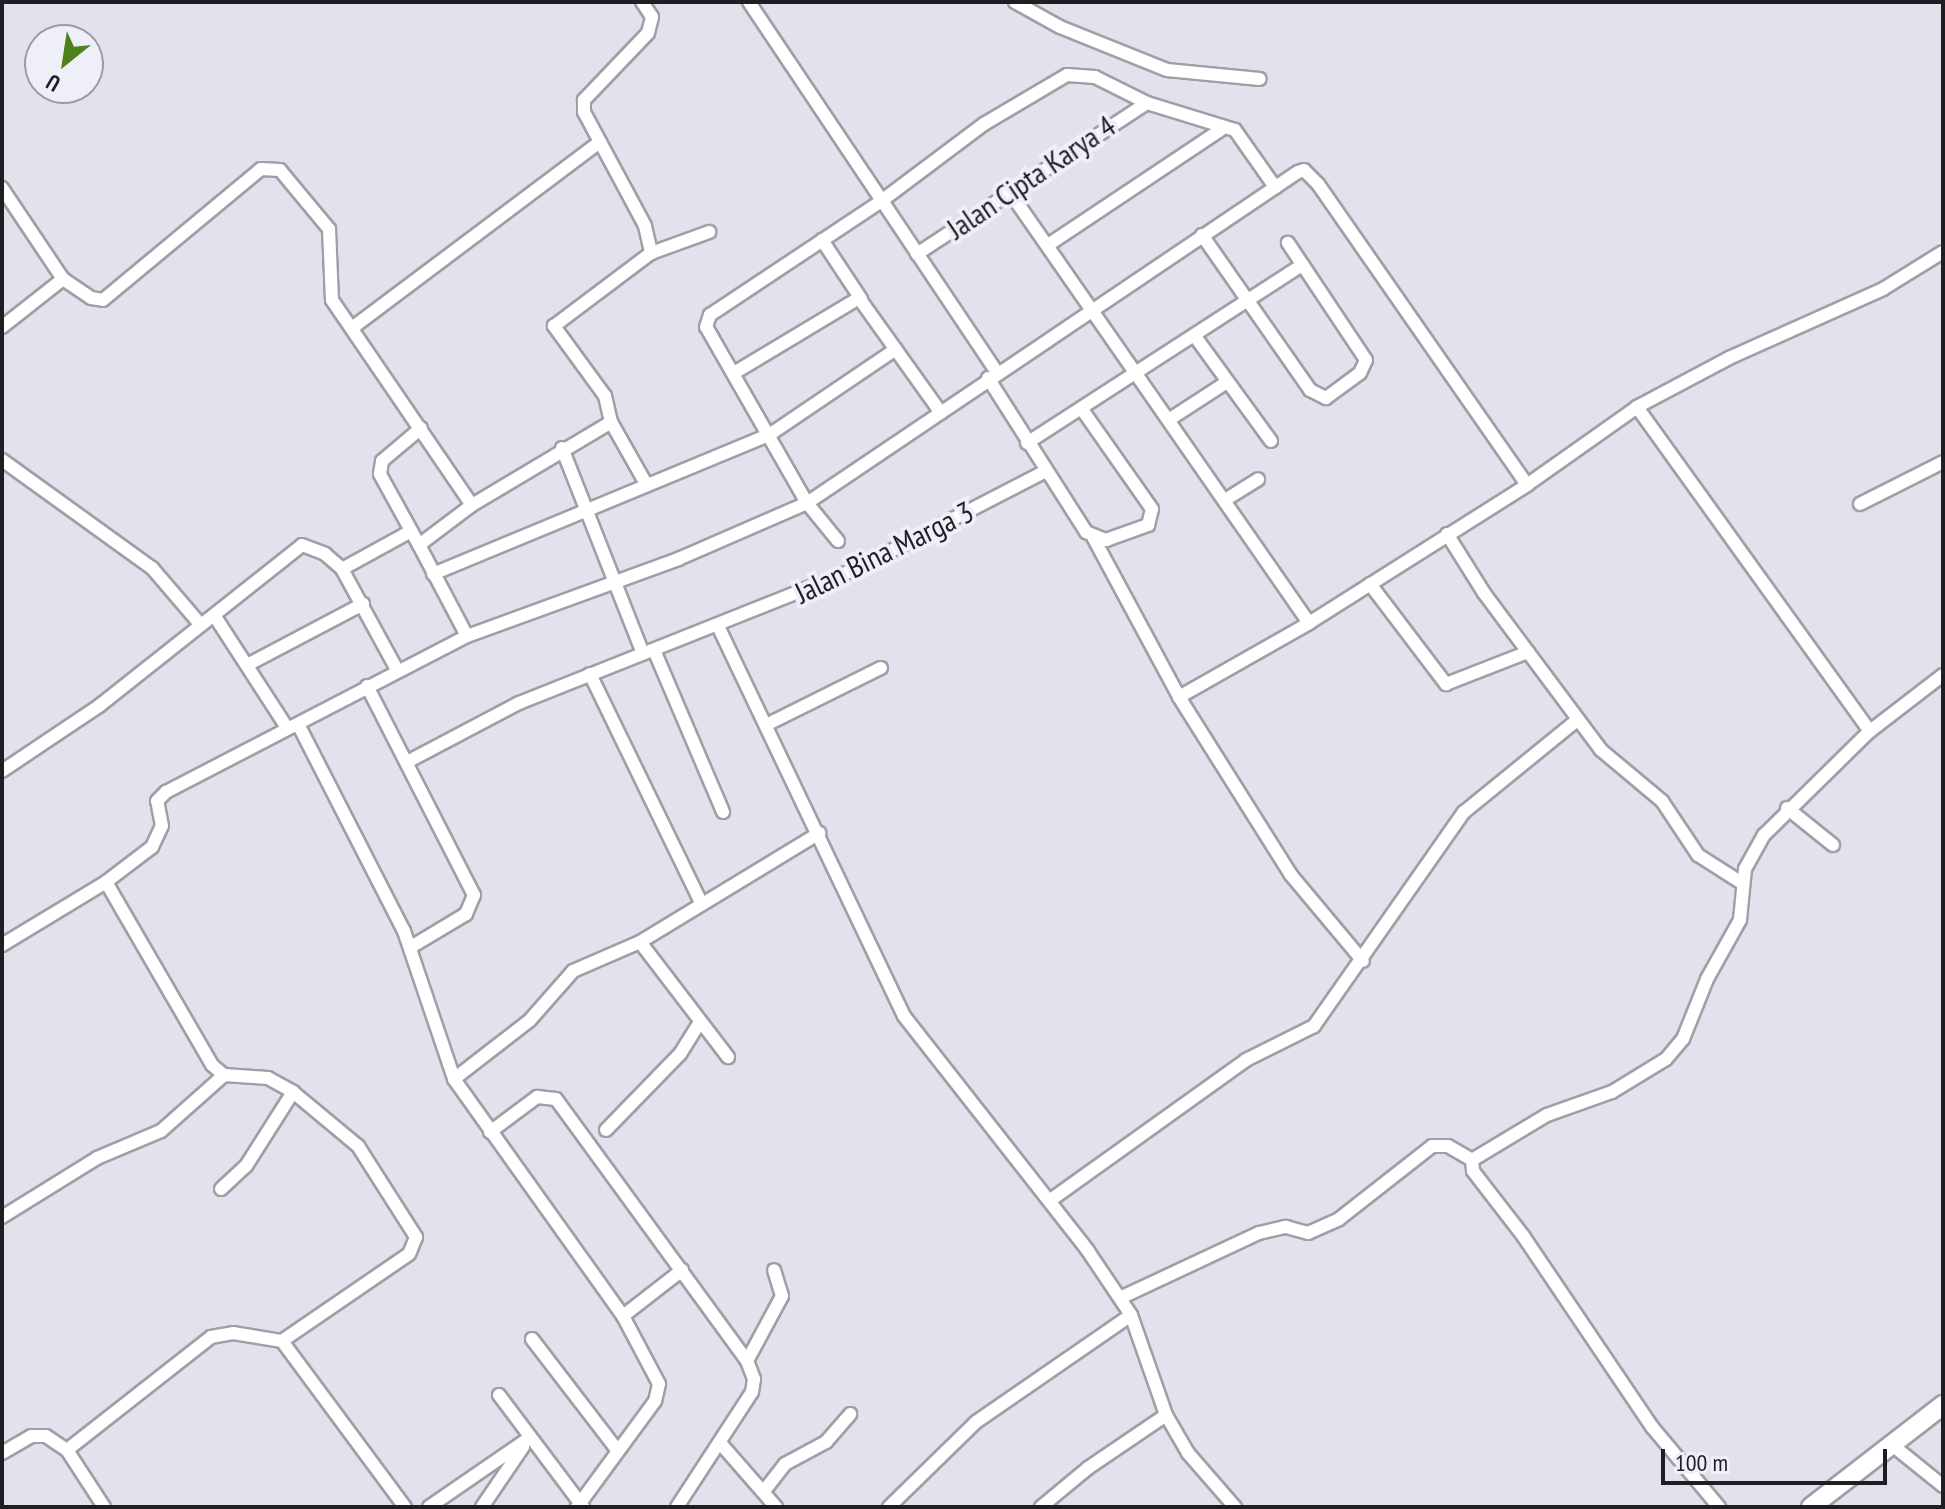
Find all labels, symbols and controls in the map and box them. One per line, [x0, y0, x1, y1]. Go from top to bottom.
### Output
north arrow [24, 24, 104, 104]
text: U [41, 68, 65, 98]
street label: Jalan Cipta Karya 4 [940, 108, 1122, 246]
street label: Jalan Bina Marga 3 [789, 493, 979, 611]
scale bar [1665, 1433, 1891, 1483]
text: 100 m [1675, 1447, 1728, 1478]

